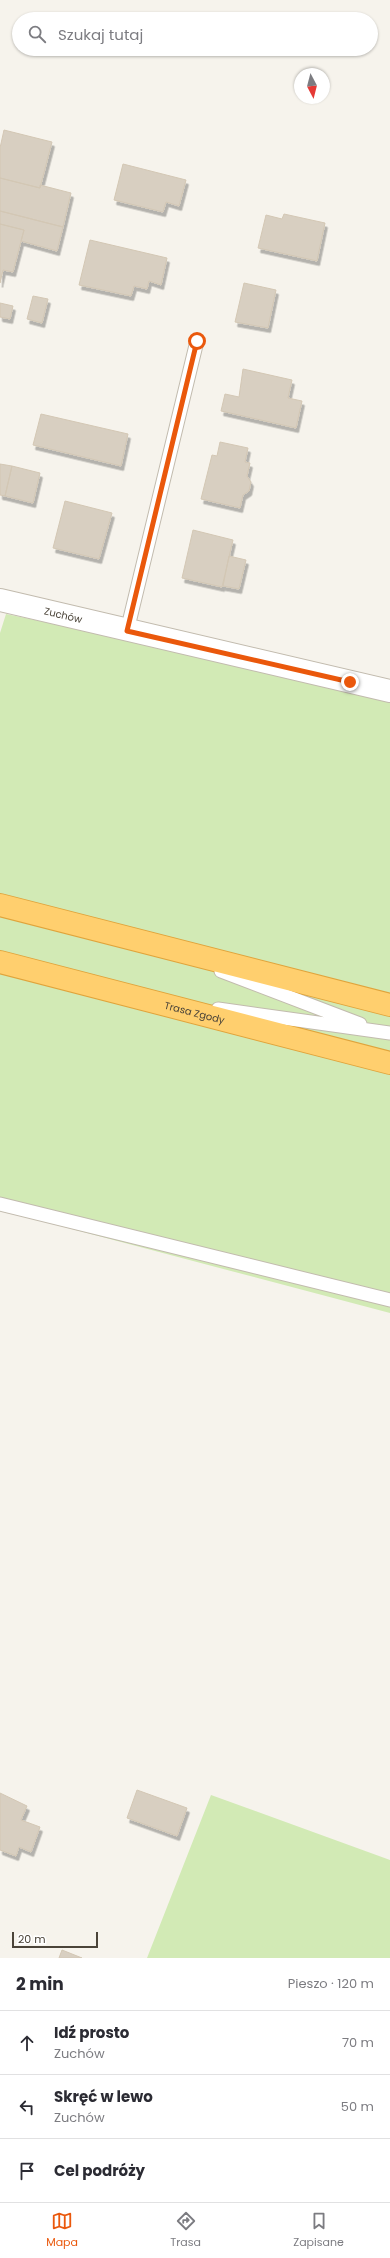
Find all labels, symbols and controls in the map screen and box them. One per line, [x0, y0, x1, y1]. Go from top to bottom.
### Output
search box [12, 12, 378, 56]
icon: search [26, 23, 48, 45]
text: Szukaj tutaj [58, 24, 143, 45]
north arrow [294, 68, 330, 104]
route start [188, 332, 206, 350]
street label: Zuchów [43, 604, 85, 627]
route end [341, 673, 359, 691]
street label: Trasa Zgody [163, 998, 226, 1028]
scale bar [12, 1930, 98, 1949]
text: 20 m [18, 1931, 46, 1947]
text: 2 min [16, 1972, 64, 1996]
text: Pieszo · 120 m [288, 1974, 374, 1993]
text: Idź prosto [54, 2022, 129, 2043]
icon: ahead [16, 2032, 38, 2054]
text: 70 m [342, 2033, 374, 2052]
text: Zuchów [54, 2044, 105, 2063]
text: Skręć w lewo [54, 2086, 153, 2107]
icon: left [16, 2096, 38, 2118]
text: 50 m [341, 2097, 374, 2116]
text: Zuchów [54, 2108, 105, 2127]
icon: arrive [16, 2160, 38, 2182]
text: Cel podróży [54, 2160, 145, 2181]
tab: Mapa [46, 2210, 78, 2251]
tab: Trasa [170, 2210, 201, 2251]
tab: Zapisane [293, 2210, 344, 2251]

